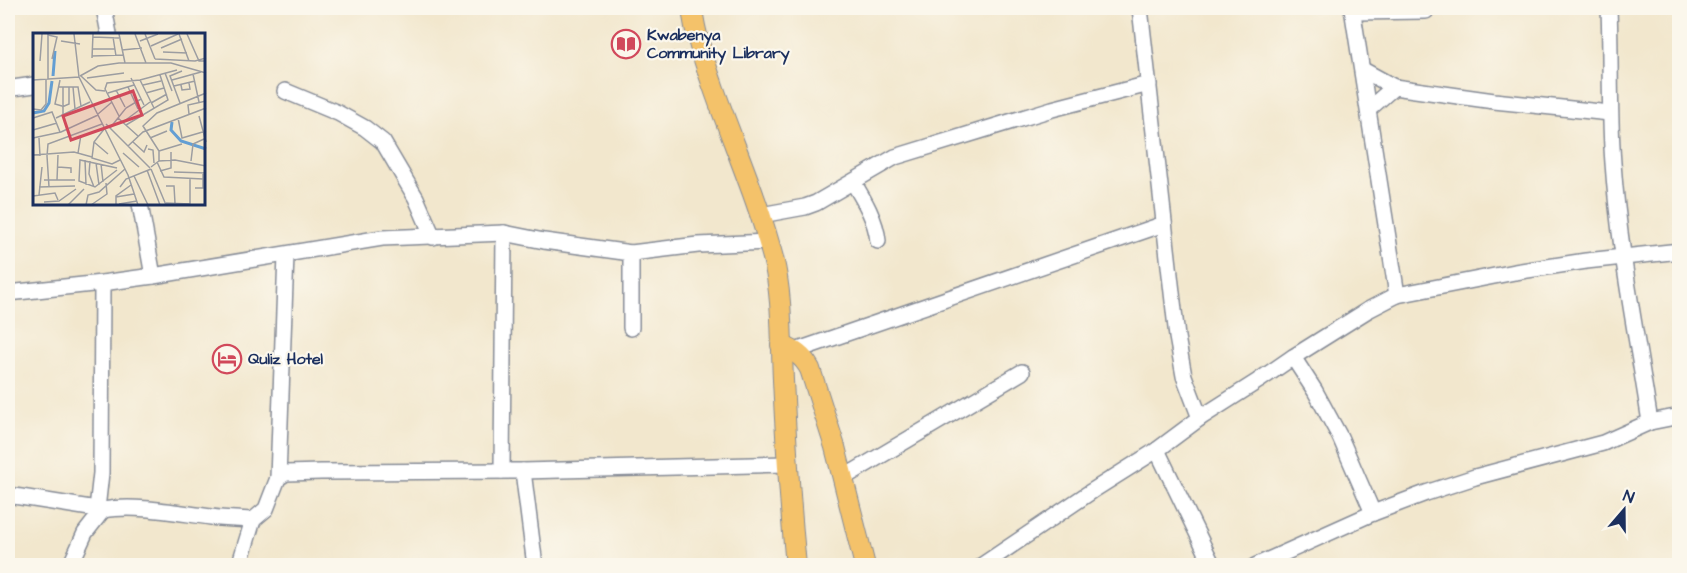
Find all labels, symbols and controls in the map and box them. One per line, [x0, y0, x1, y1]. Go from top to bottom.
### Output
place label: Kwabenya Community Library [647, 24, 790, 65]
library icon: Kwabenya Community Library [610, 28, 642, 60]
inset map [33, 33, 206, 206]
hotel icon: Quliz Hotel [211, 343, 243, 375]
place label: Quliz Hotel [248, 348, 324, 370]
north arrow [1594, 480, 1654, 540]
text: N [1620, 485, 1637, 509]

